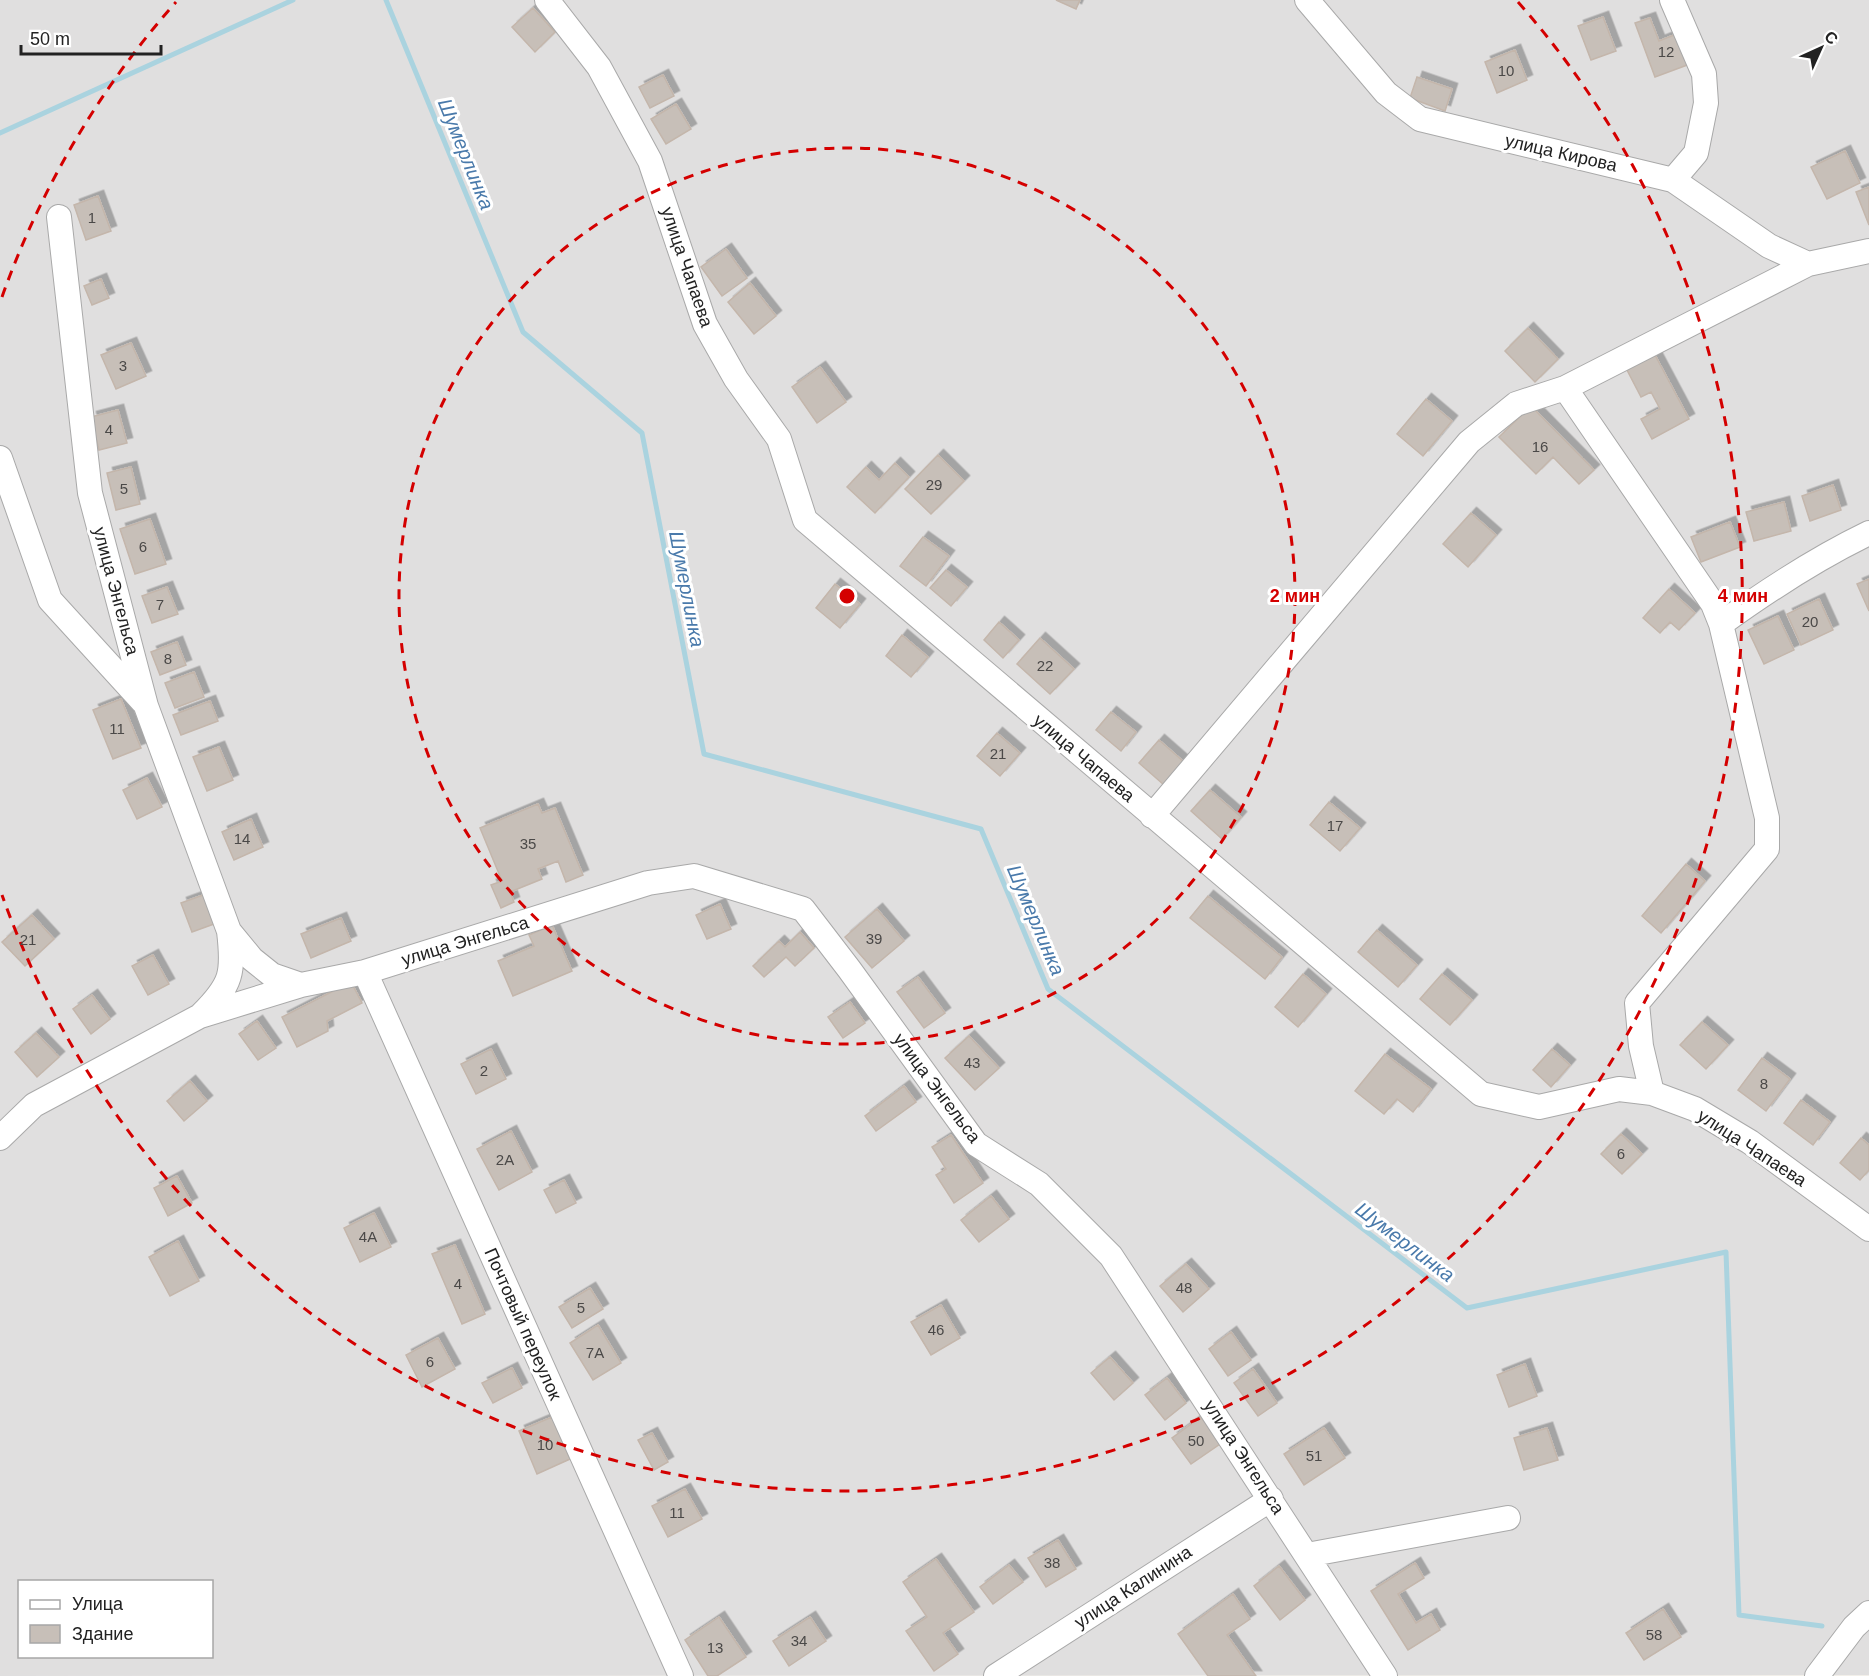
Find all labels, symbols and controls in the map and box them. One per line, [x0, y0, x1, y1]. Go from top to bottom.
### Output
scale bar [21, 18, 160, 56]
north arrow [1791, 18, 1851, 78]
text: С [1821, 28, 1842, 48]
text: 50 m [30, 29, 70, 49]
house number: 12 [1658, 43, 1674, 60]
house number: 10 [1498, 62, 1514, 79]
water label: Шумерлинка [434, 95, 498, 213]
street label: улица Кирова [1503, 130, 1620, 176]
street label: улица Чапаева [657, 204, 717, 331]
house number: 1 [88, 209, 96, 226]
house number: 3 [119, 357, 127, 374]
house number: 4 [105, 421, 113, 438]
house number: 16 [1532, 438, 1548, 455]
house number: 29 [926, 476, 942, 493]
house number: 5 [120, 480, 128, 497]
street label: улица Энгельса [89, 525, 143, 658]
water label: Шумерлинка [665, 529, 709, 649]
house number: 6 [139, 538, 147, 555]
centre of rings [837, 586, 857, 606]
text: 2 мин [1270, 586, 1320, 606]
text: 4 мин [1718, 586, 1768, 606]
house number: 7 [156, 596, 164, 613]
house number: 20 [1802, 613, 1818, 630]
house number: 8 [164, 650, 172, 667]
house number: 22 [1037, 657, 1053, 674]
street label: улица Чапаева [1029, 710, 1139, 807]
house number: 11 [109, 720, 125, 737]
house number: 21 [990, 745, 1006, 762]
house number: 17 [1327, 817, 1343, 834]
house number: 14 [234, 830, 250, 847]
house number: 35 [520, 835, 536, 852]
water label: Шумерлинка [1003, 861, 1069, 979]
street label: улица Энгельса [399, 912, 532, 970]
house number: 39 [866, 930, 882, 947]
house number: 21 [20, 931, 36, 948]
street label: улица Энгельса [889, 1029, 985, 1147]
house number: 43 [964, 1054, 980, 1071]
house number: 2 [480, 1062, 488, 1079]
house number: 8 [1760, 1075, 1768, 1092]
street label: улица Чапаева [1694, 1105, 1811, 1191]
house number: 6 [1617, 1145, 1625, 1162]
house number: 2А [496, 1151, 514, 1168]
water label: Шумерлинка [1351, 1198, 1459, 1286]
house number: 4А [359, 1228, 377, 1245]
street label: Почтовый переулок [480, 1245, 566, 1403]
house number: 4 [454, 1275, 462, 1292]
house number: 48 [1176, 1279, 1192, 1296]
house number: 5 [577, 1299, 585, 1316]
house number: 46 [928, 1321, 944, 1338]
house number: 7А [586, 1344, 604, 1361]
house number: 6 [426, 1353, 434, 1370]
street label: улица Энгельса [1200, 1396, 1289, 1519]
house number: 50 [1188, 1432, 1204, 1449]
house number: 10 [537, 1436, 553, 1453]
house number: 51 [1306, 1447, 1322, 1464]
house number: 11 [669, 1504, 685, 1521]
street label: улица Калинина [1071, 1541, 1196, 1632]
house number: 38 [1044, 1554, 1060, 1571]
legend [18, 1580, 213, 1658]
text: Улица [72, 1594, 124, 1614]
text: Здание [72, 1624, 133, 1644]
house number: 58 [1646, 1626, 1662, 1643]
house number: 34 [791, 1632, 807, 1649]
house number: 13 [707, 1639, 723, 1656]

